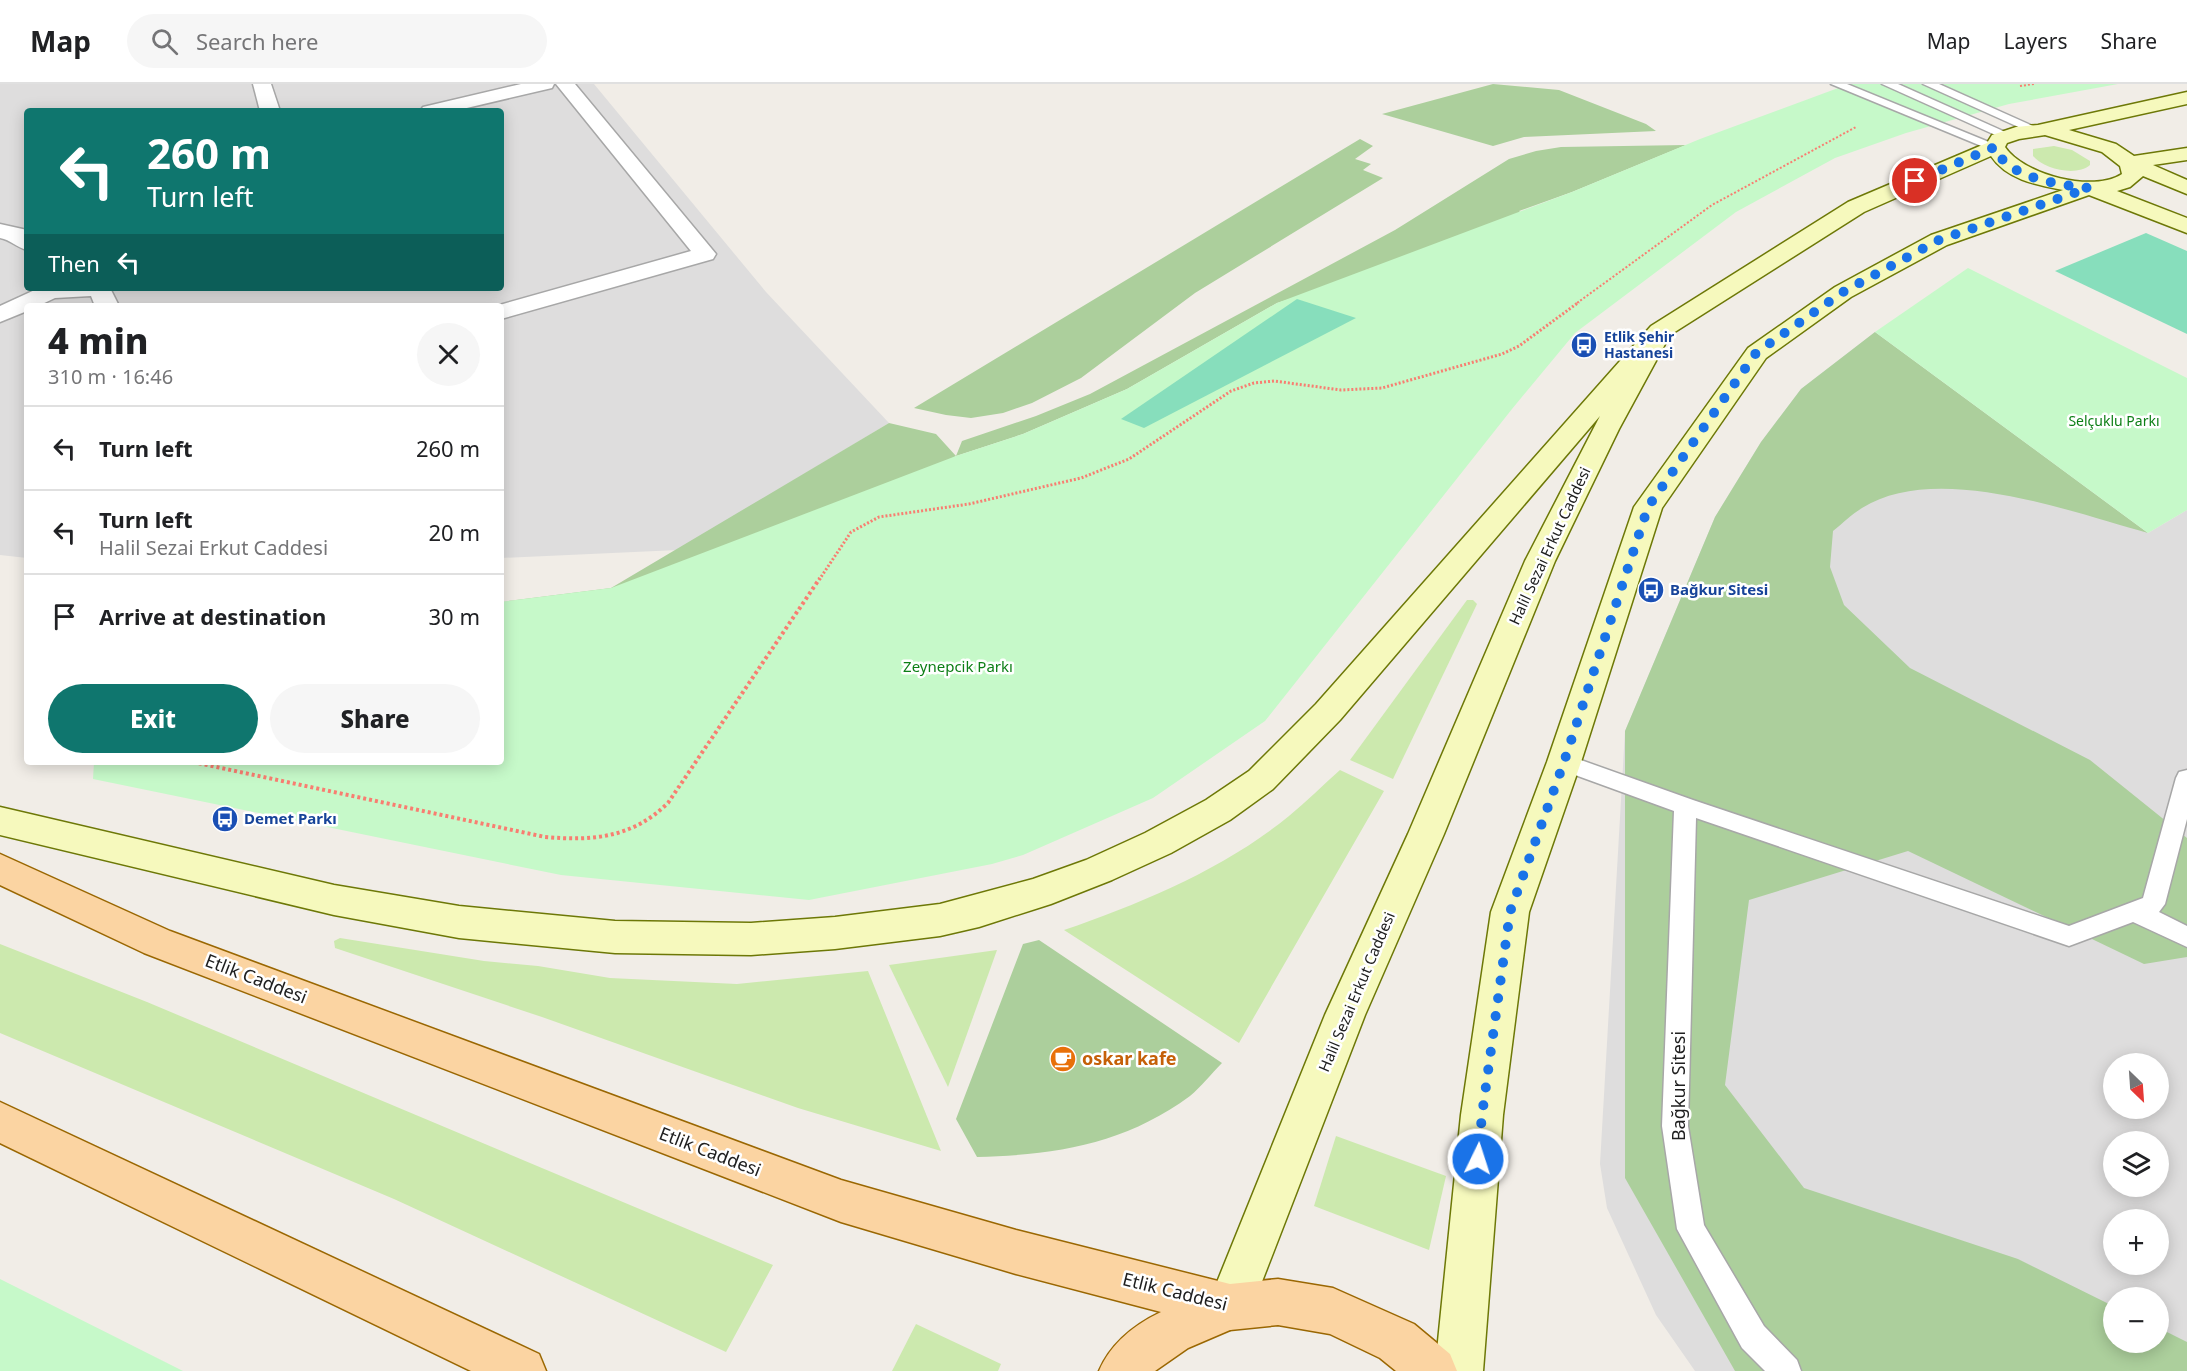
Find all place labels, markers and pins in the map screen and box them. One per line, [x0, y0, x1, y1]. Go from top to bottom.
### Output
pin [1889, 155, 1940, 206]
place label: Etlik Şehir Hastanesi [1604, 327, 1675, 362]
bus stop icon: Etlik Şehir Hastanesi [1569, 330, 1599, 360]
bus stop icon: Bağkur Sitesi [1636, 575, 1666, 605]
place label: Bağkur Sitesi [1670, 579, 1768, 599]
bus stop icon: Demet Parkı [210, 804, 240, 834]
place label: Demet Parkı [244, 808, 337, 828]
cafe icon: oskar kafe [1048, 1044, 1078, 1074]
place label: oskar kafe [1082, 1046, 1177, 1070]

